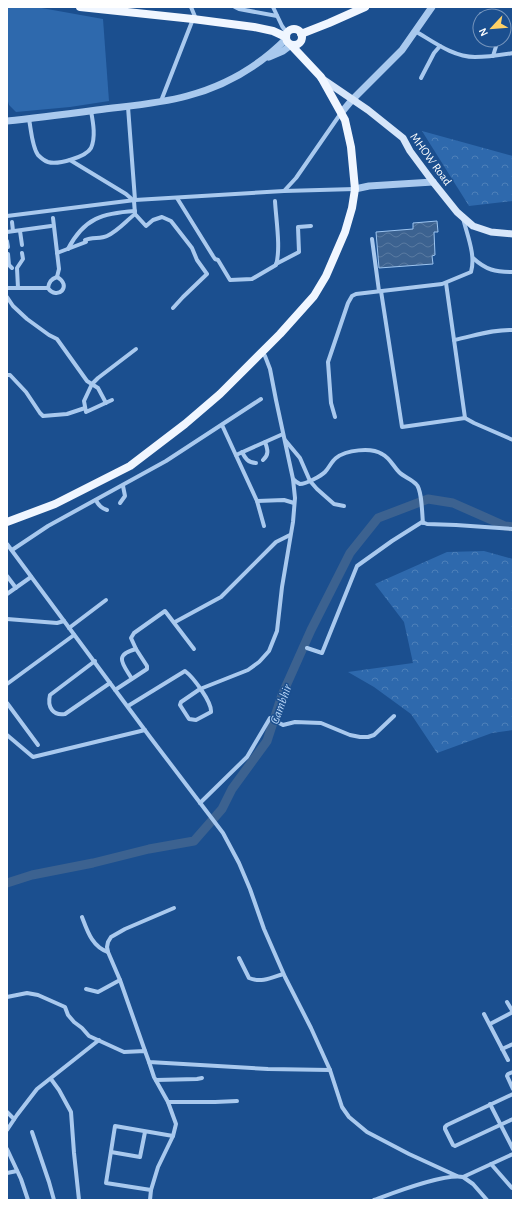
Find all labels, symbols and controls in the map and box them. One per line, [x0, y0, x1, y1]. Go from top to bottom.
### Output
north arrow [472, 8, 512, 48]
text: N [477, 26, 490, 38]
street label: MHOW Road [408, 131, 454, 187]
water label: Gambhir [268, 682, 295, 726]

